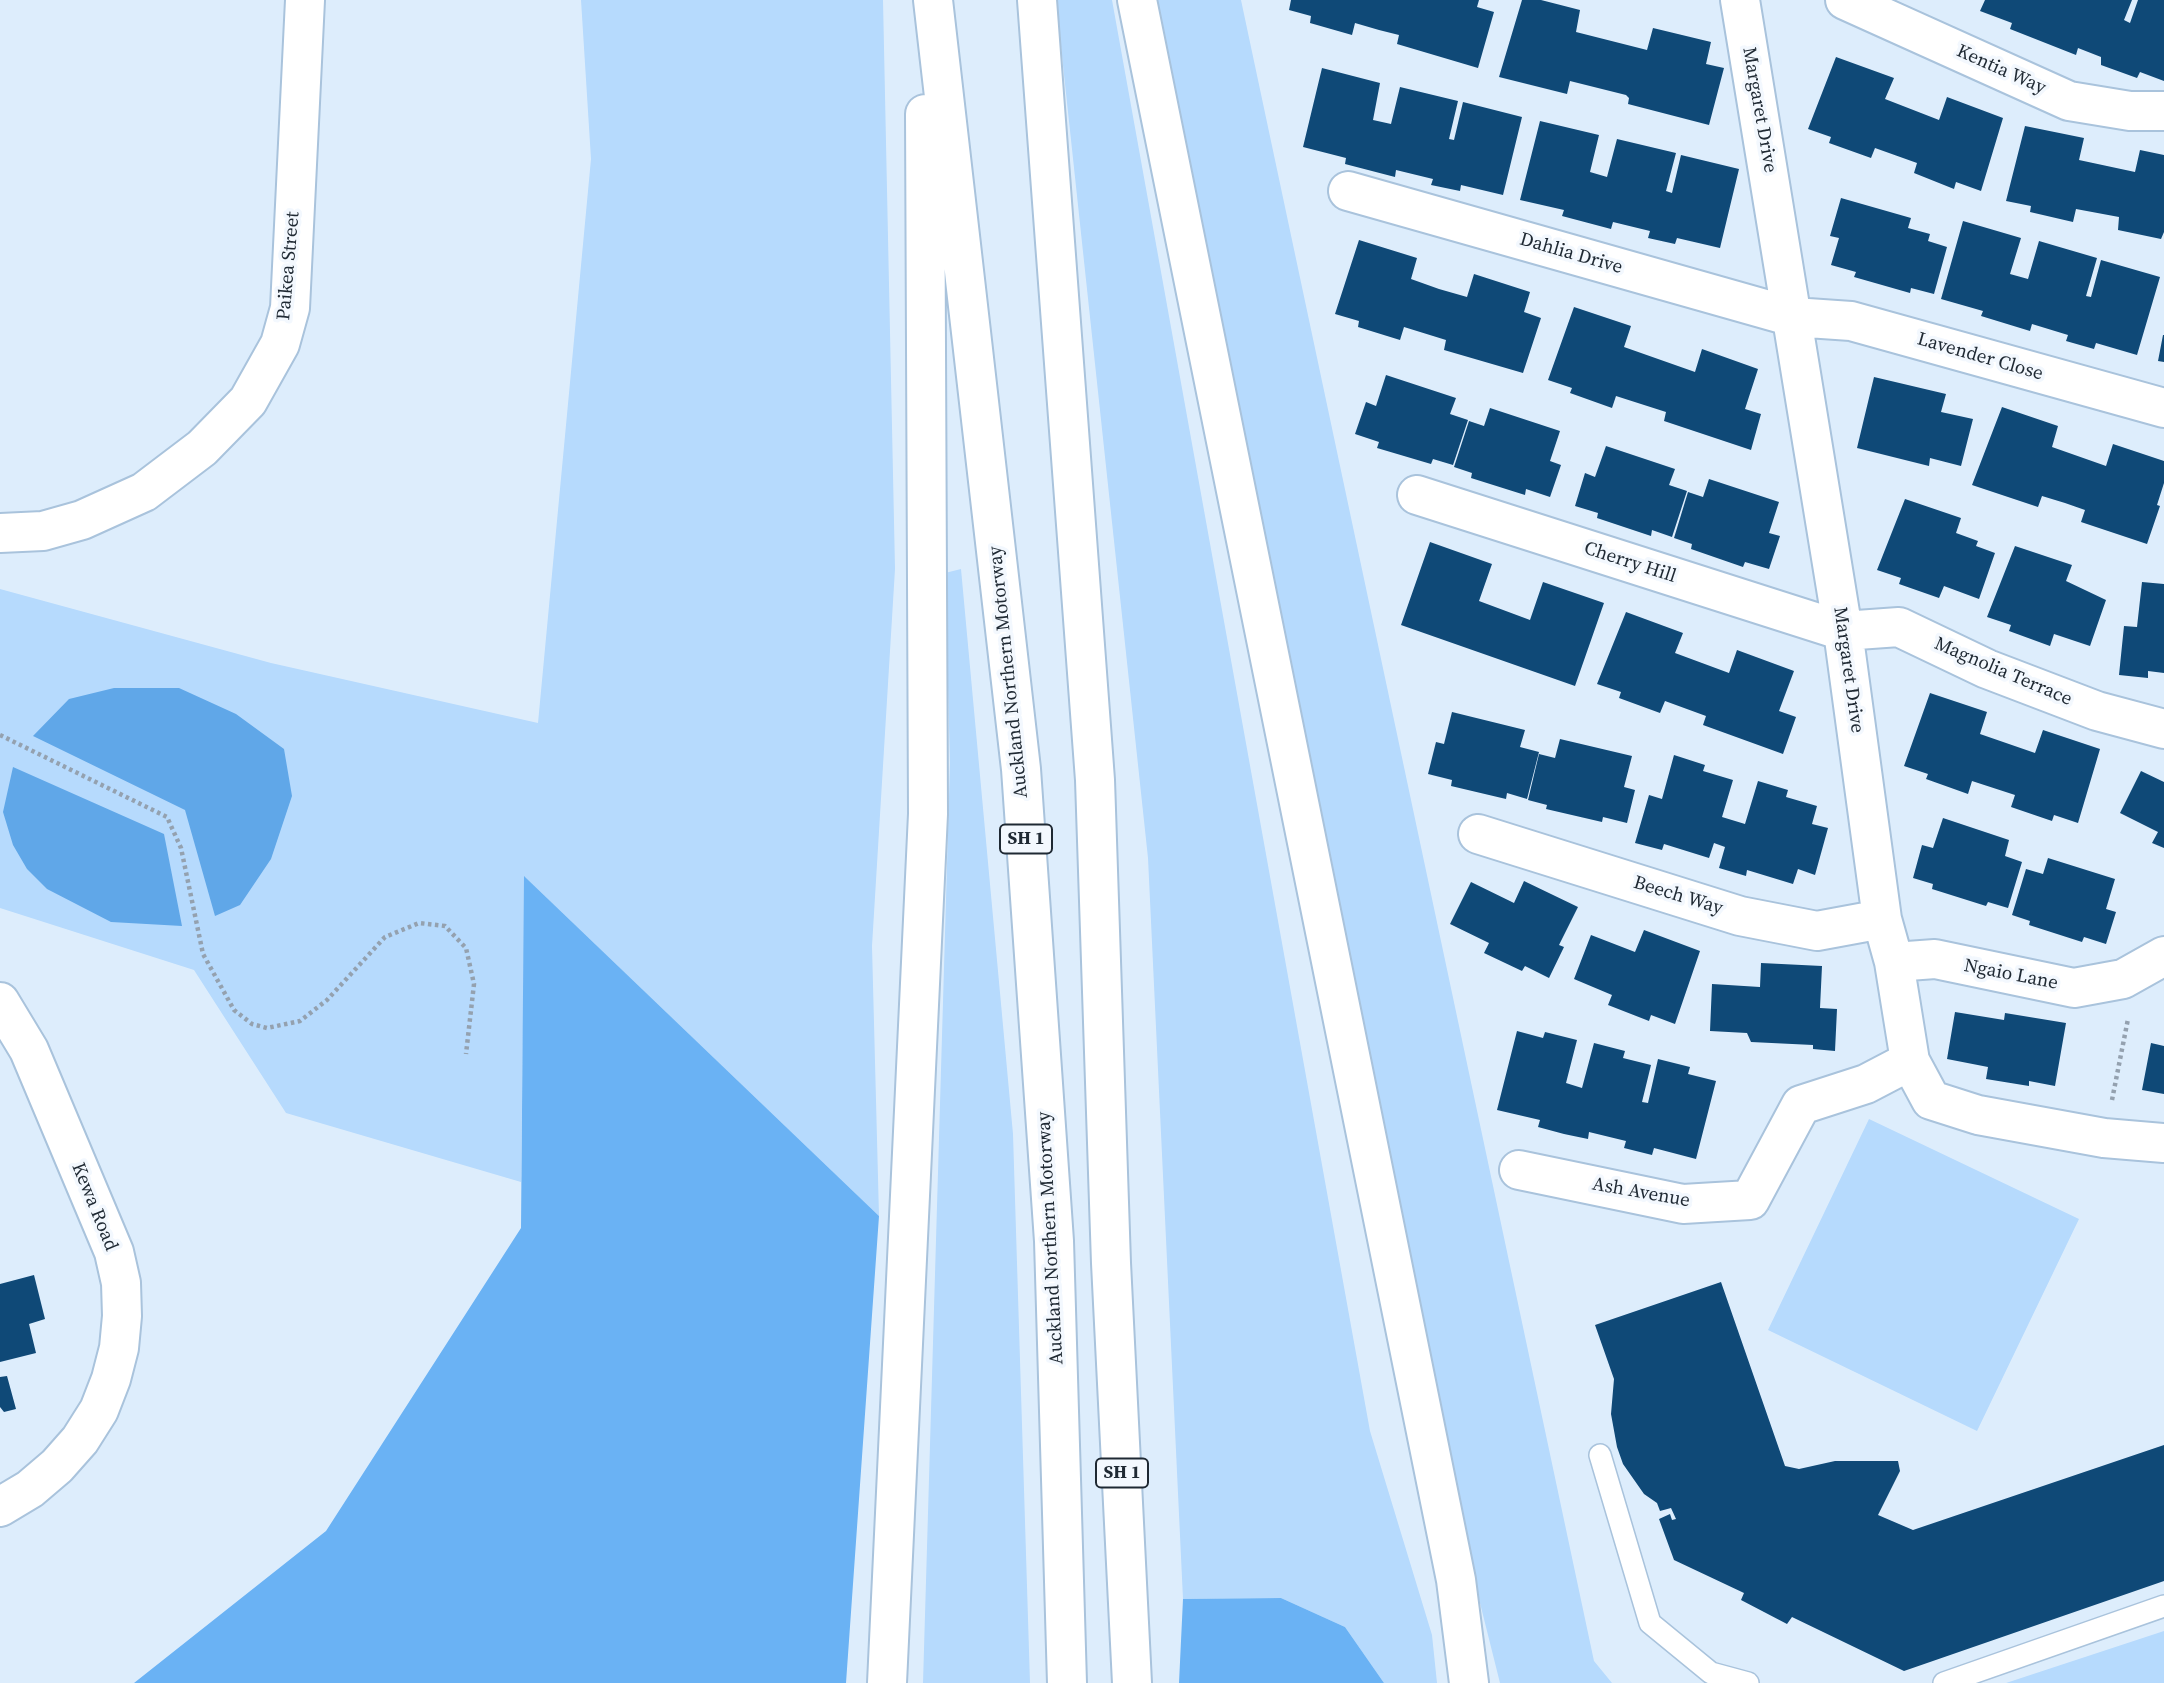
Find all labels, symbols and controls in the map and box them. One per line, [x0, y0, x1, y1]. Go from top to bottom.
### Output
street label: Kentia Way [1953, 40, 2049, 100]
street label: Margaret Drive [1737, 45, 1781, 175]
street label: Paikea Street [273, 211, 305, 321]
street label: Dahlia Drive [1517, 228, 1625, 280]
street label: Lavender Close [1914, 328, 2046, 386]
street label: Cherry Hill [1581, 537, 1679, 589]
street label: Auckland Northern Motorway [984, 545, 1034, 799]
street label: Margaret Drive [1828, 605, 1868, 735]
street label: Magnolia Terrace [1931, 633, 2075, 711]
road number: SH 1 [1000, 824, 1052, 854]
street label: Beech Way [1630, 872, 1726, 920]
street label: Ngaio Lane [1962, 955, 2060, 995]
street label: Auckland Northern Motorway [1033, 1111, 1069, 1365]
street label: Kewa Road [66, 1160, 122, 1254]
street label: Ash Avenue [1590, 1173, 1692, 1213]
road number: SH 1 [1096, 1458, 1148, 1488]

